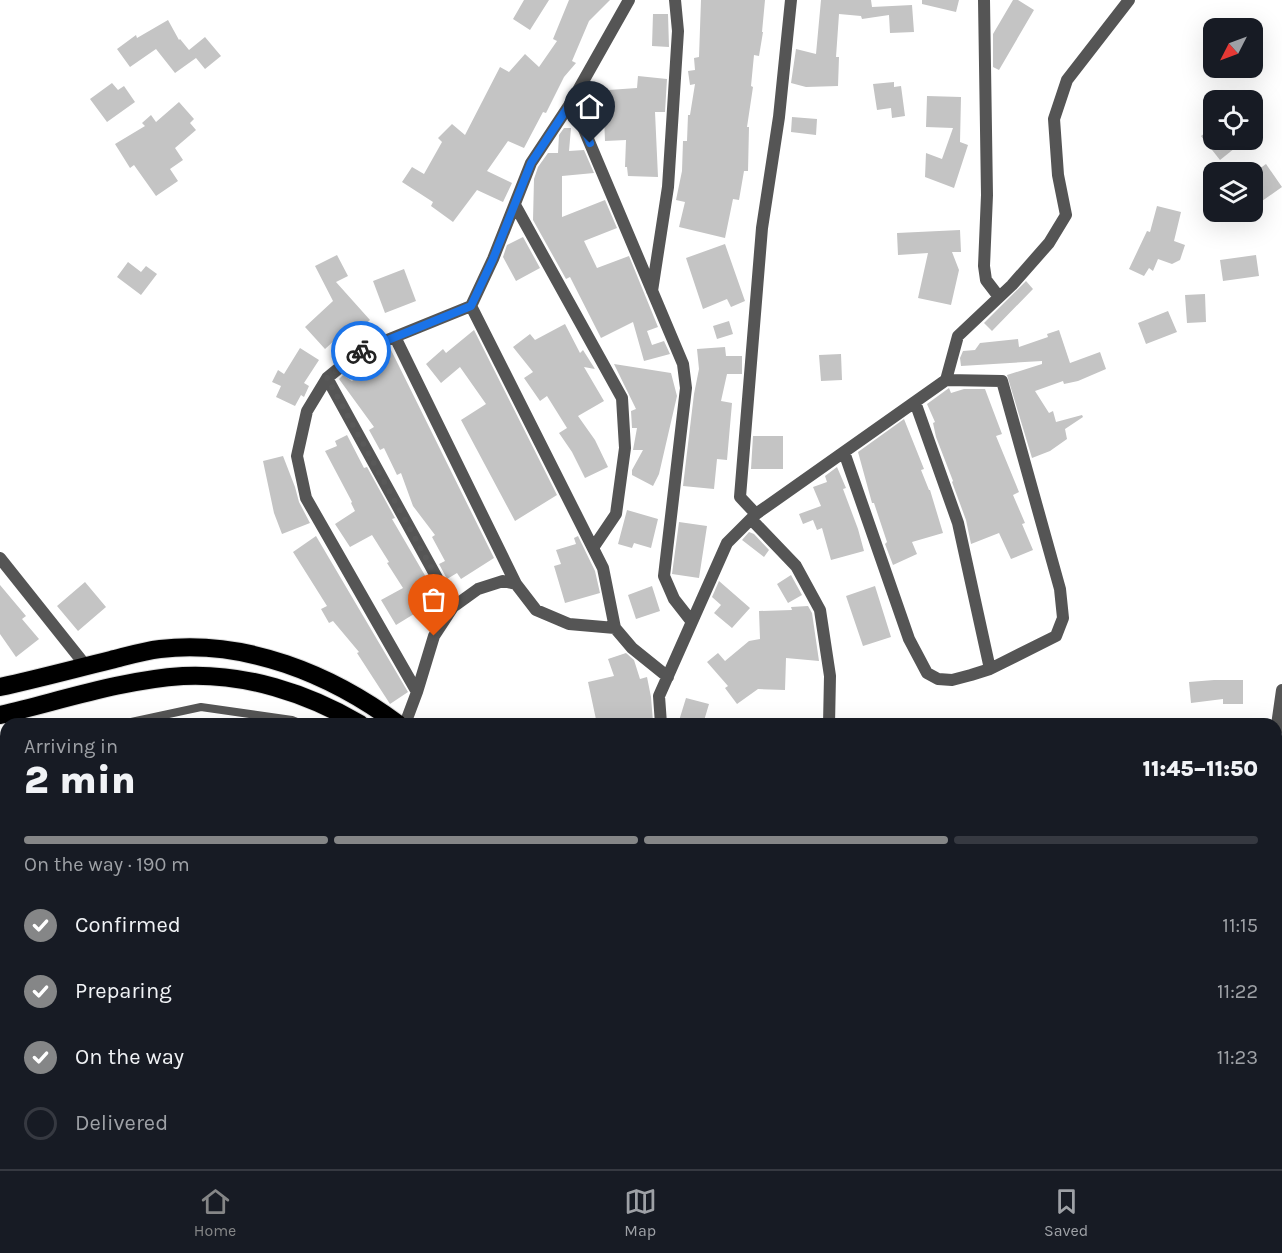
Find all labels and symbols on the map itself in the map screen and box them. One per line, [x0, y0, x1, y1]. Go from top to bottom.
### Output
north arrow [1203, 18, 1263, 78]
pin [564, 81, 615, 143]
courier [331, 321, 391, 381]
pin [408, 574, 459, 636]

